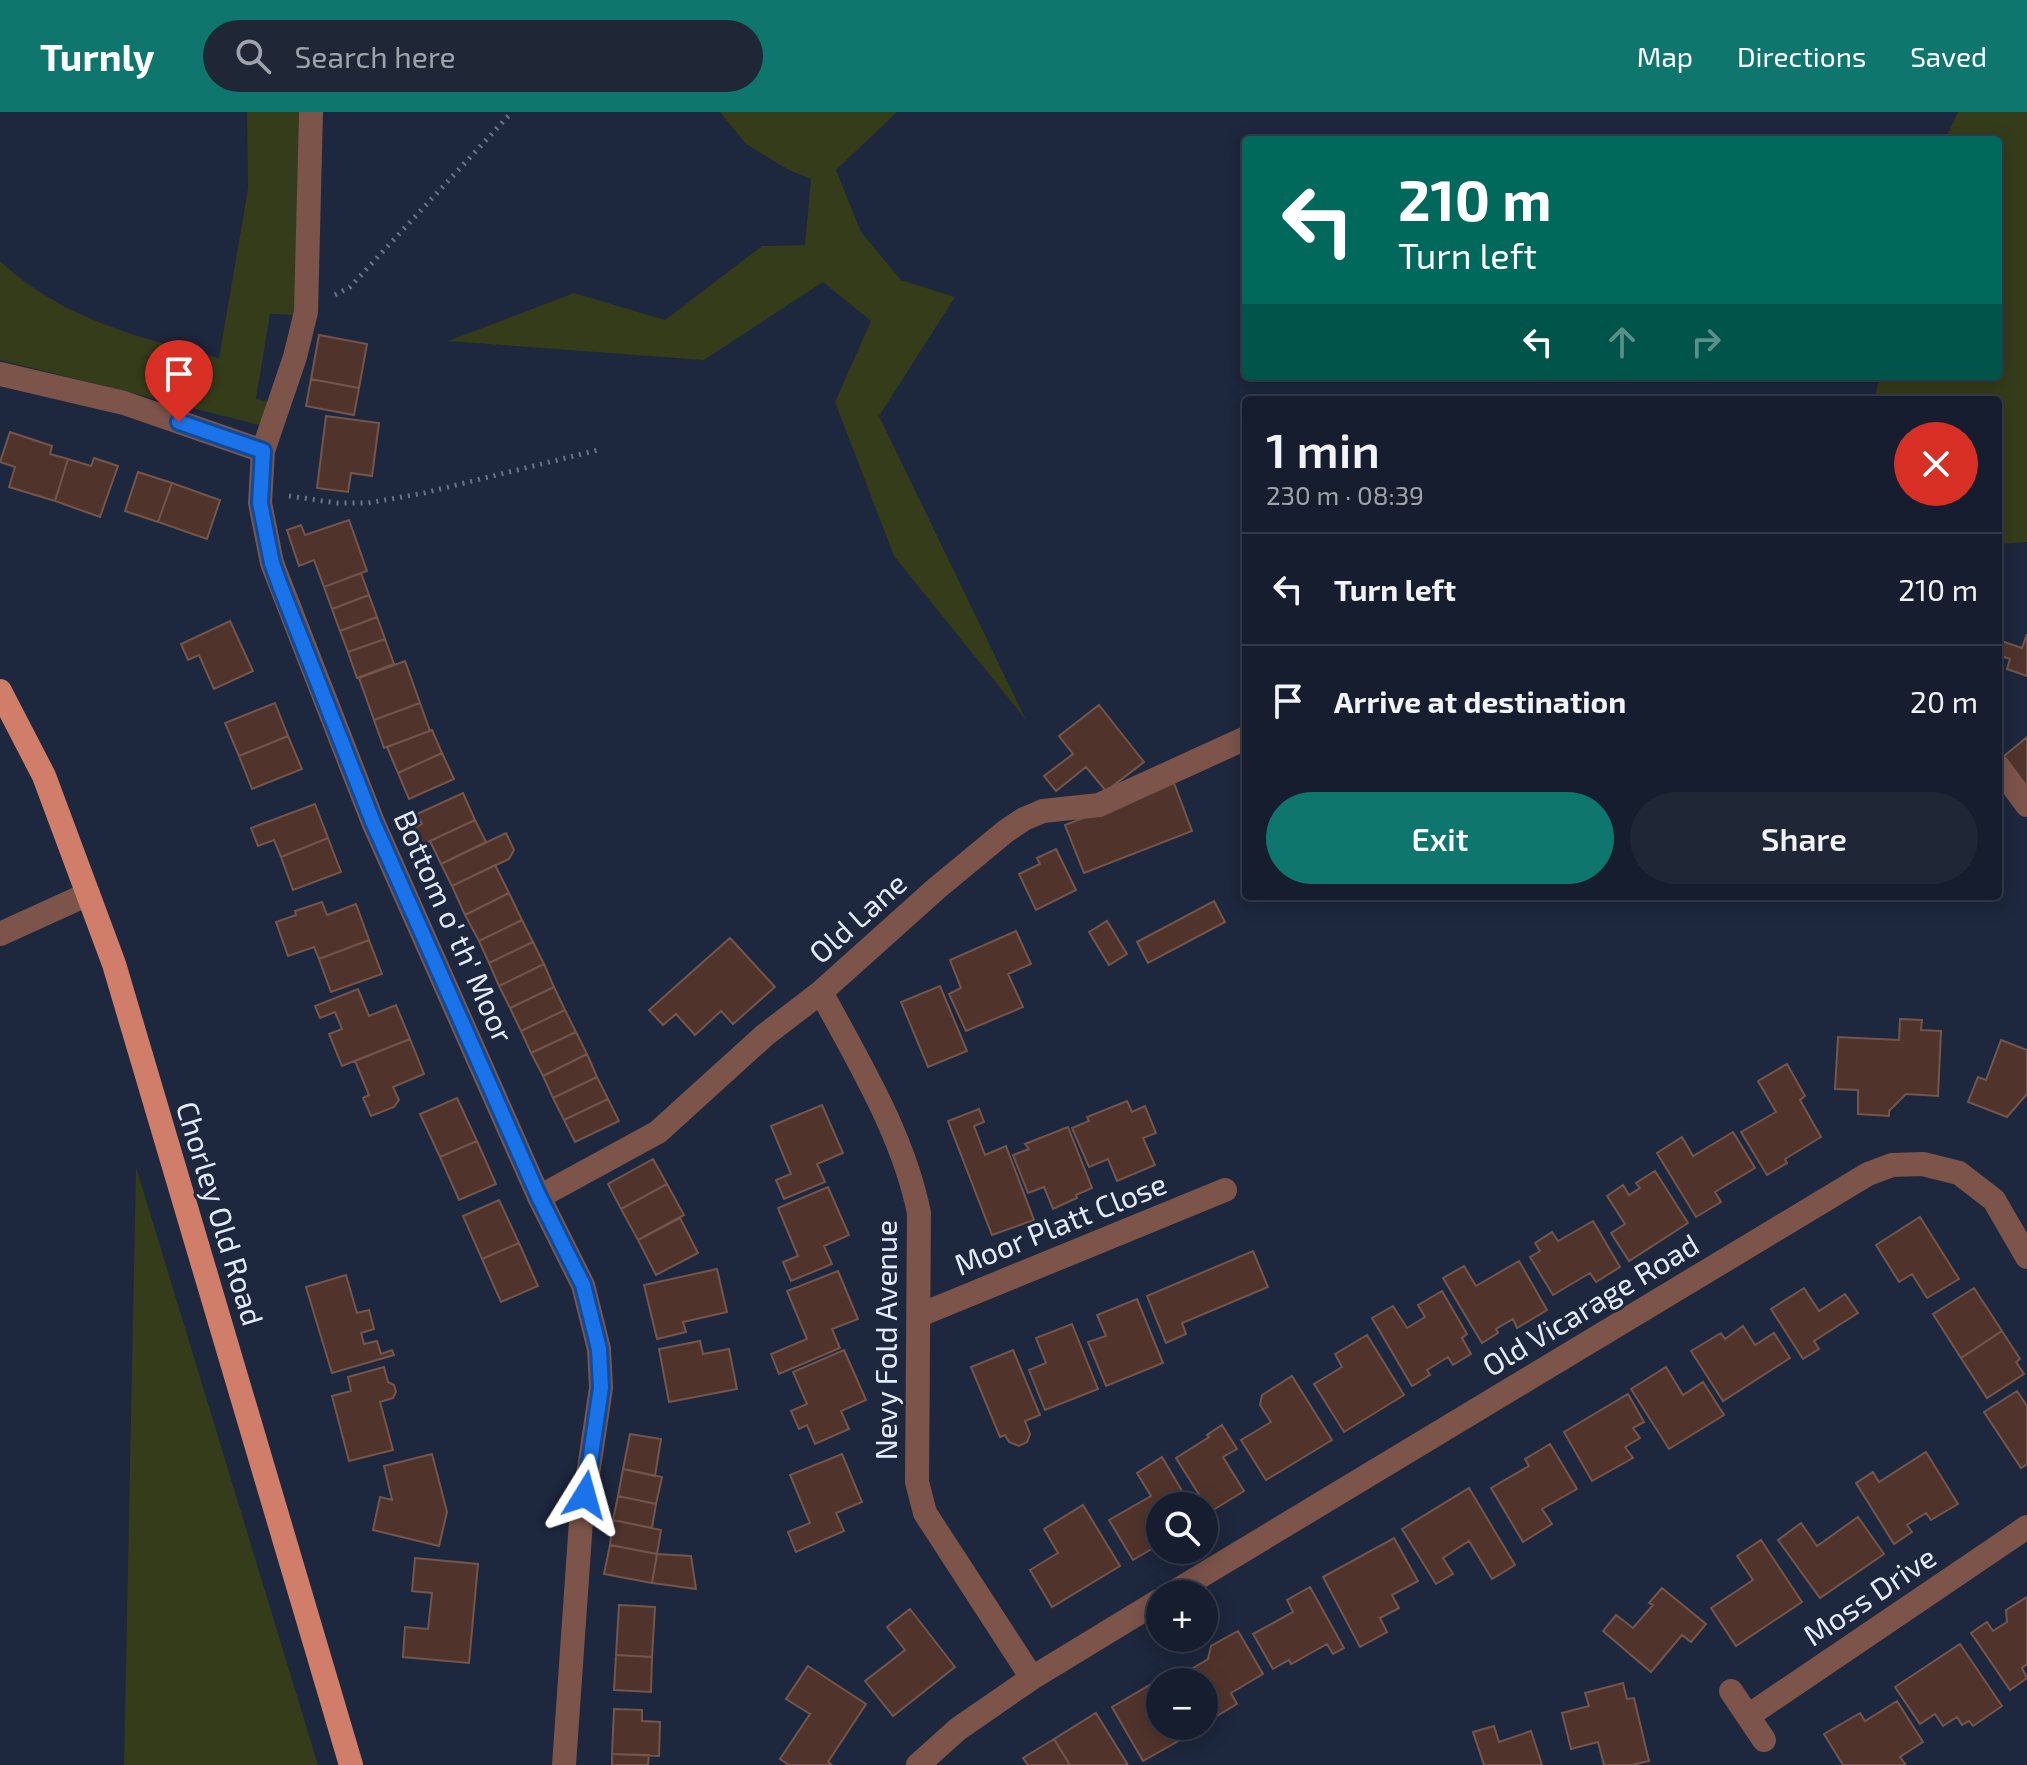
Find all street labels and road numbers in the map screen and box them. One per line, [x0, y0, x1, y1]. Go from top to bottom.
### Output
street label: Bottom o' th' Moor [388, 804, 522, 1048]
street label: Old Lane [801, 864, 913, 970]
street label: Chorley Old Road [170, 1097, 272, 1329]
street label: Moor Platt Close [949, 1164, 1171, 1282]
street label: Nevy Fold Avenue [867, 1220, 903, 1460]
street label: Old Vicarage Road [1475, 1225, 1705, 1383]
street label: Moss Drive [1796, 1538, 1942, 1652]

